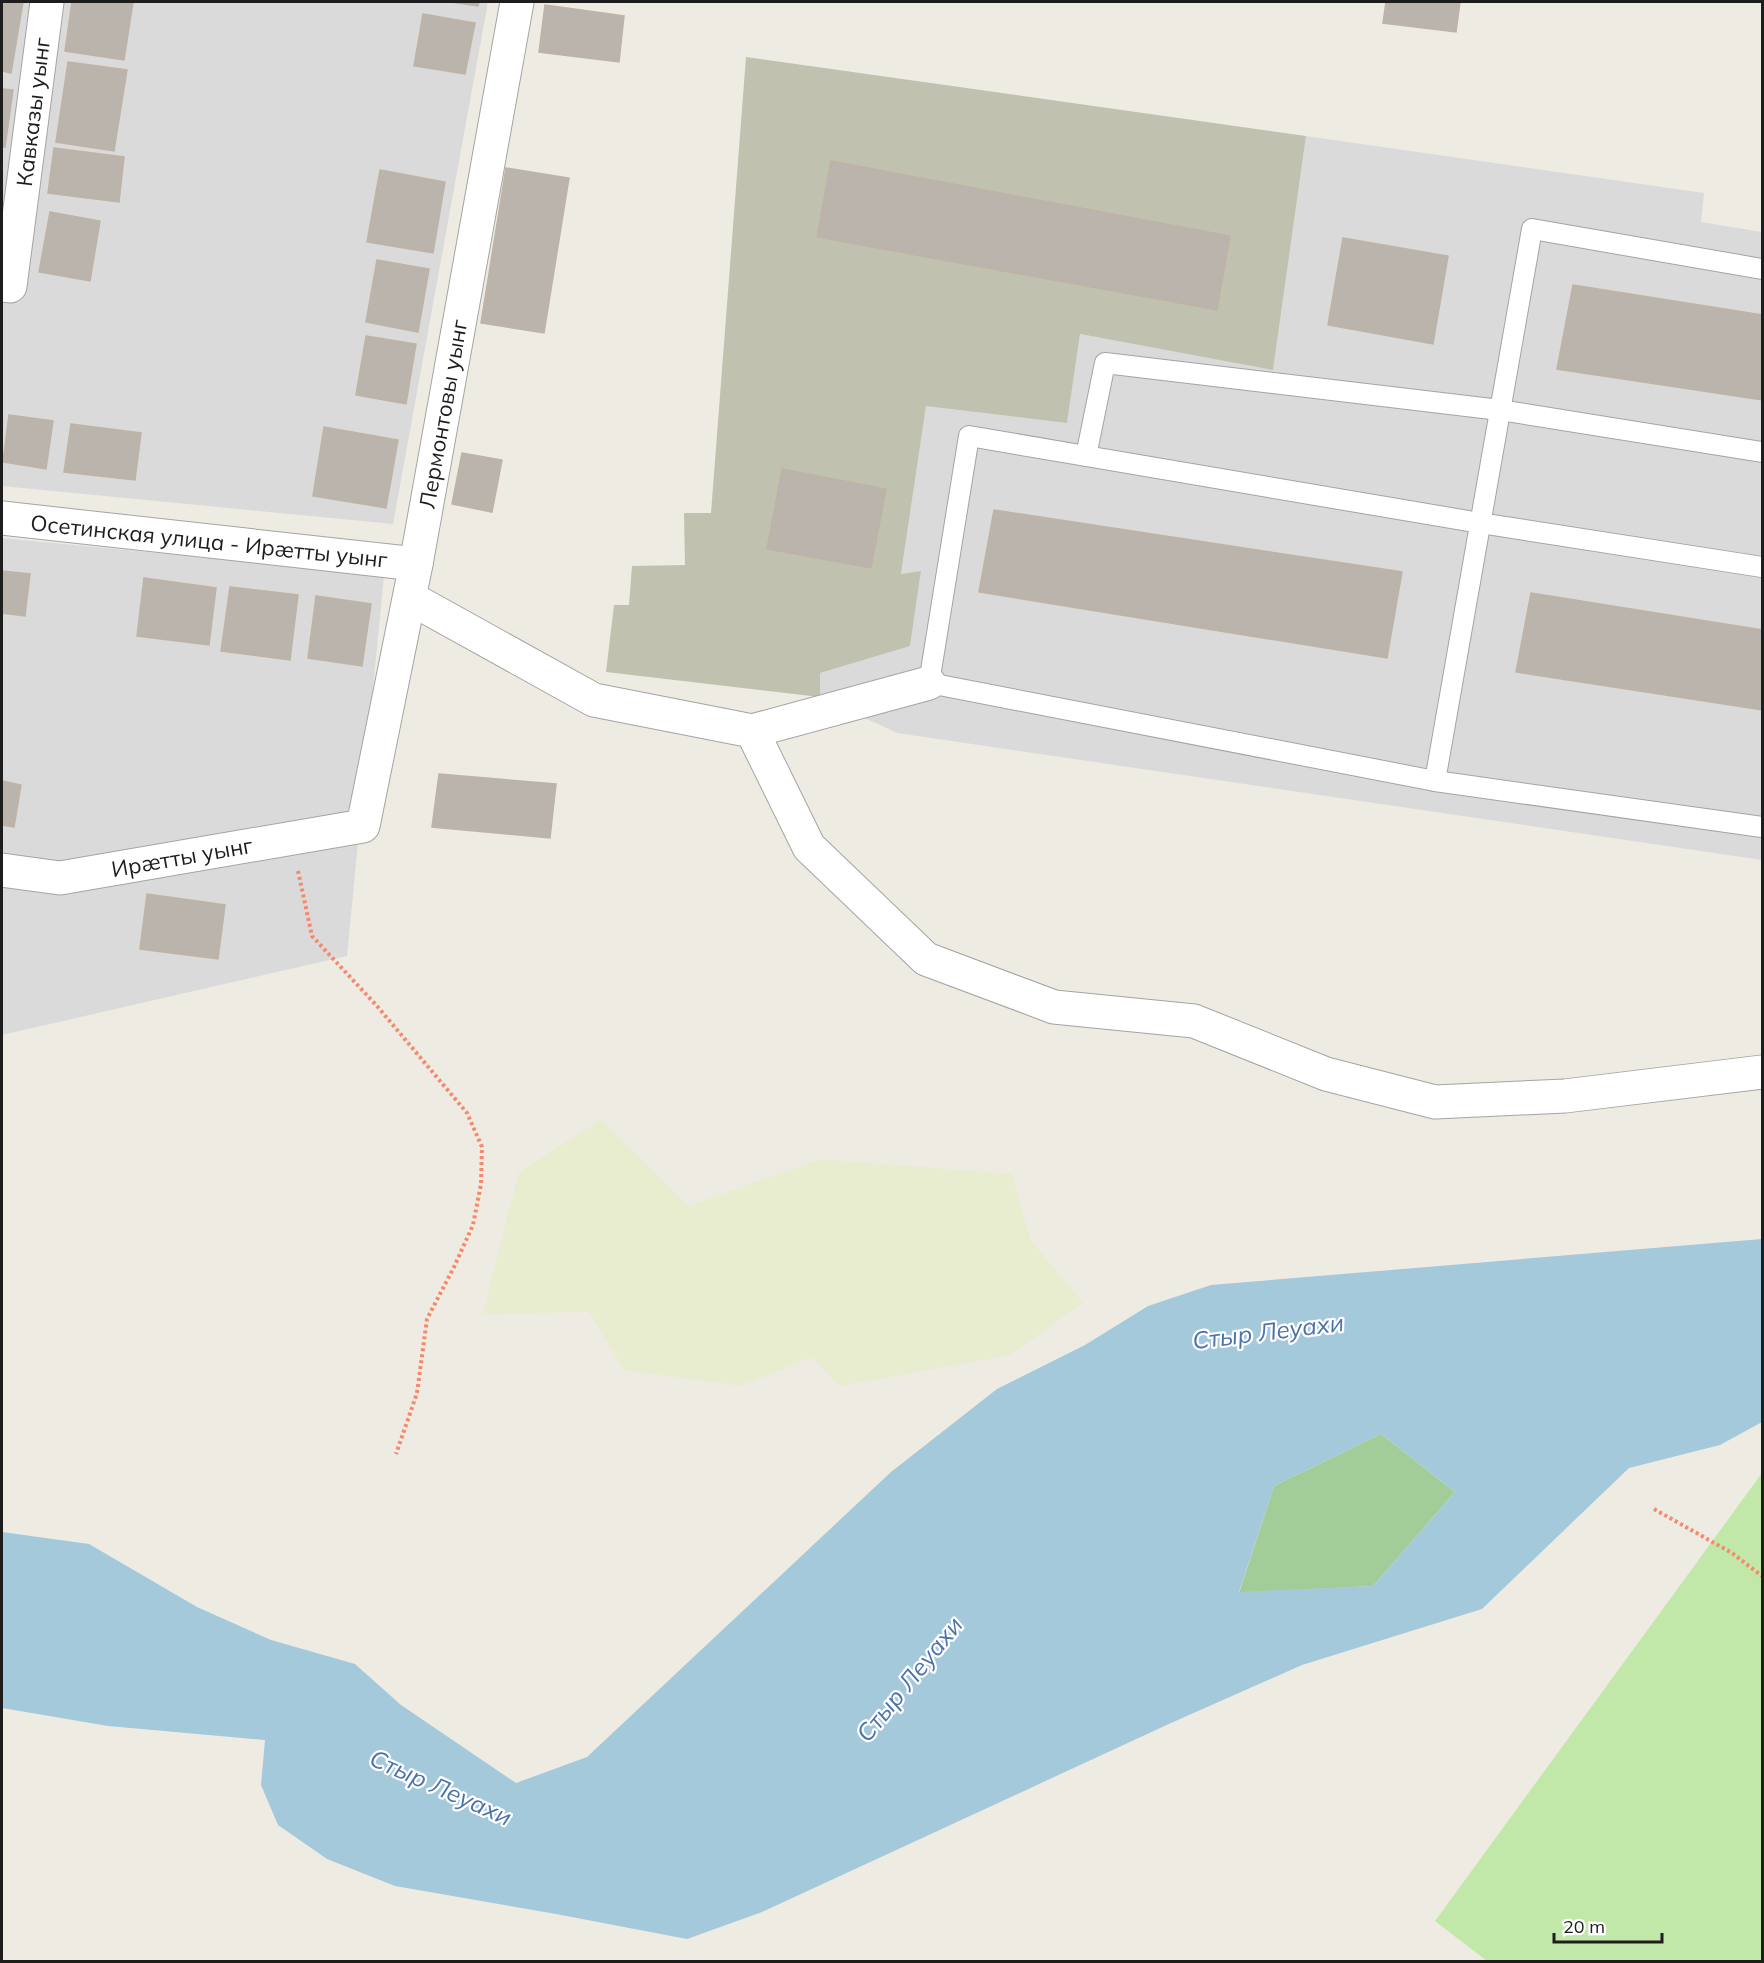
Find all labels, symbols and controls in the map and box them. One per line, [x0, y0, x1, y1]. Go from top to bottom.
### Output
street label: Кавказы уынг [10, 36, 56, 188]
street label: Лермонтовы уынг [413, 317, 473, 511]
street label: Осетинская улица - Ирæтты уынг [29, 508, 389, 574]
street label: Ирæтты уынг [109, 831, 255, 883]
water label: Стыр Леуахи [1191, 1307, 1345, 1355]
water label: Стыр Леуахи [849, 1610, 969, 1748]
water label: Стыр Леуахи [365, 1742, 517, 1832]
scale bar [1554, 1906, 1662, 1944]
text: 20 m [1563, 1915, 1605, 1938]

